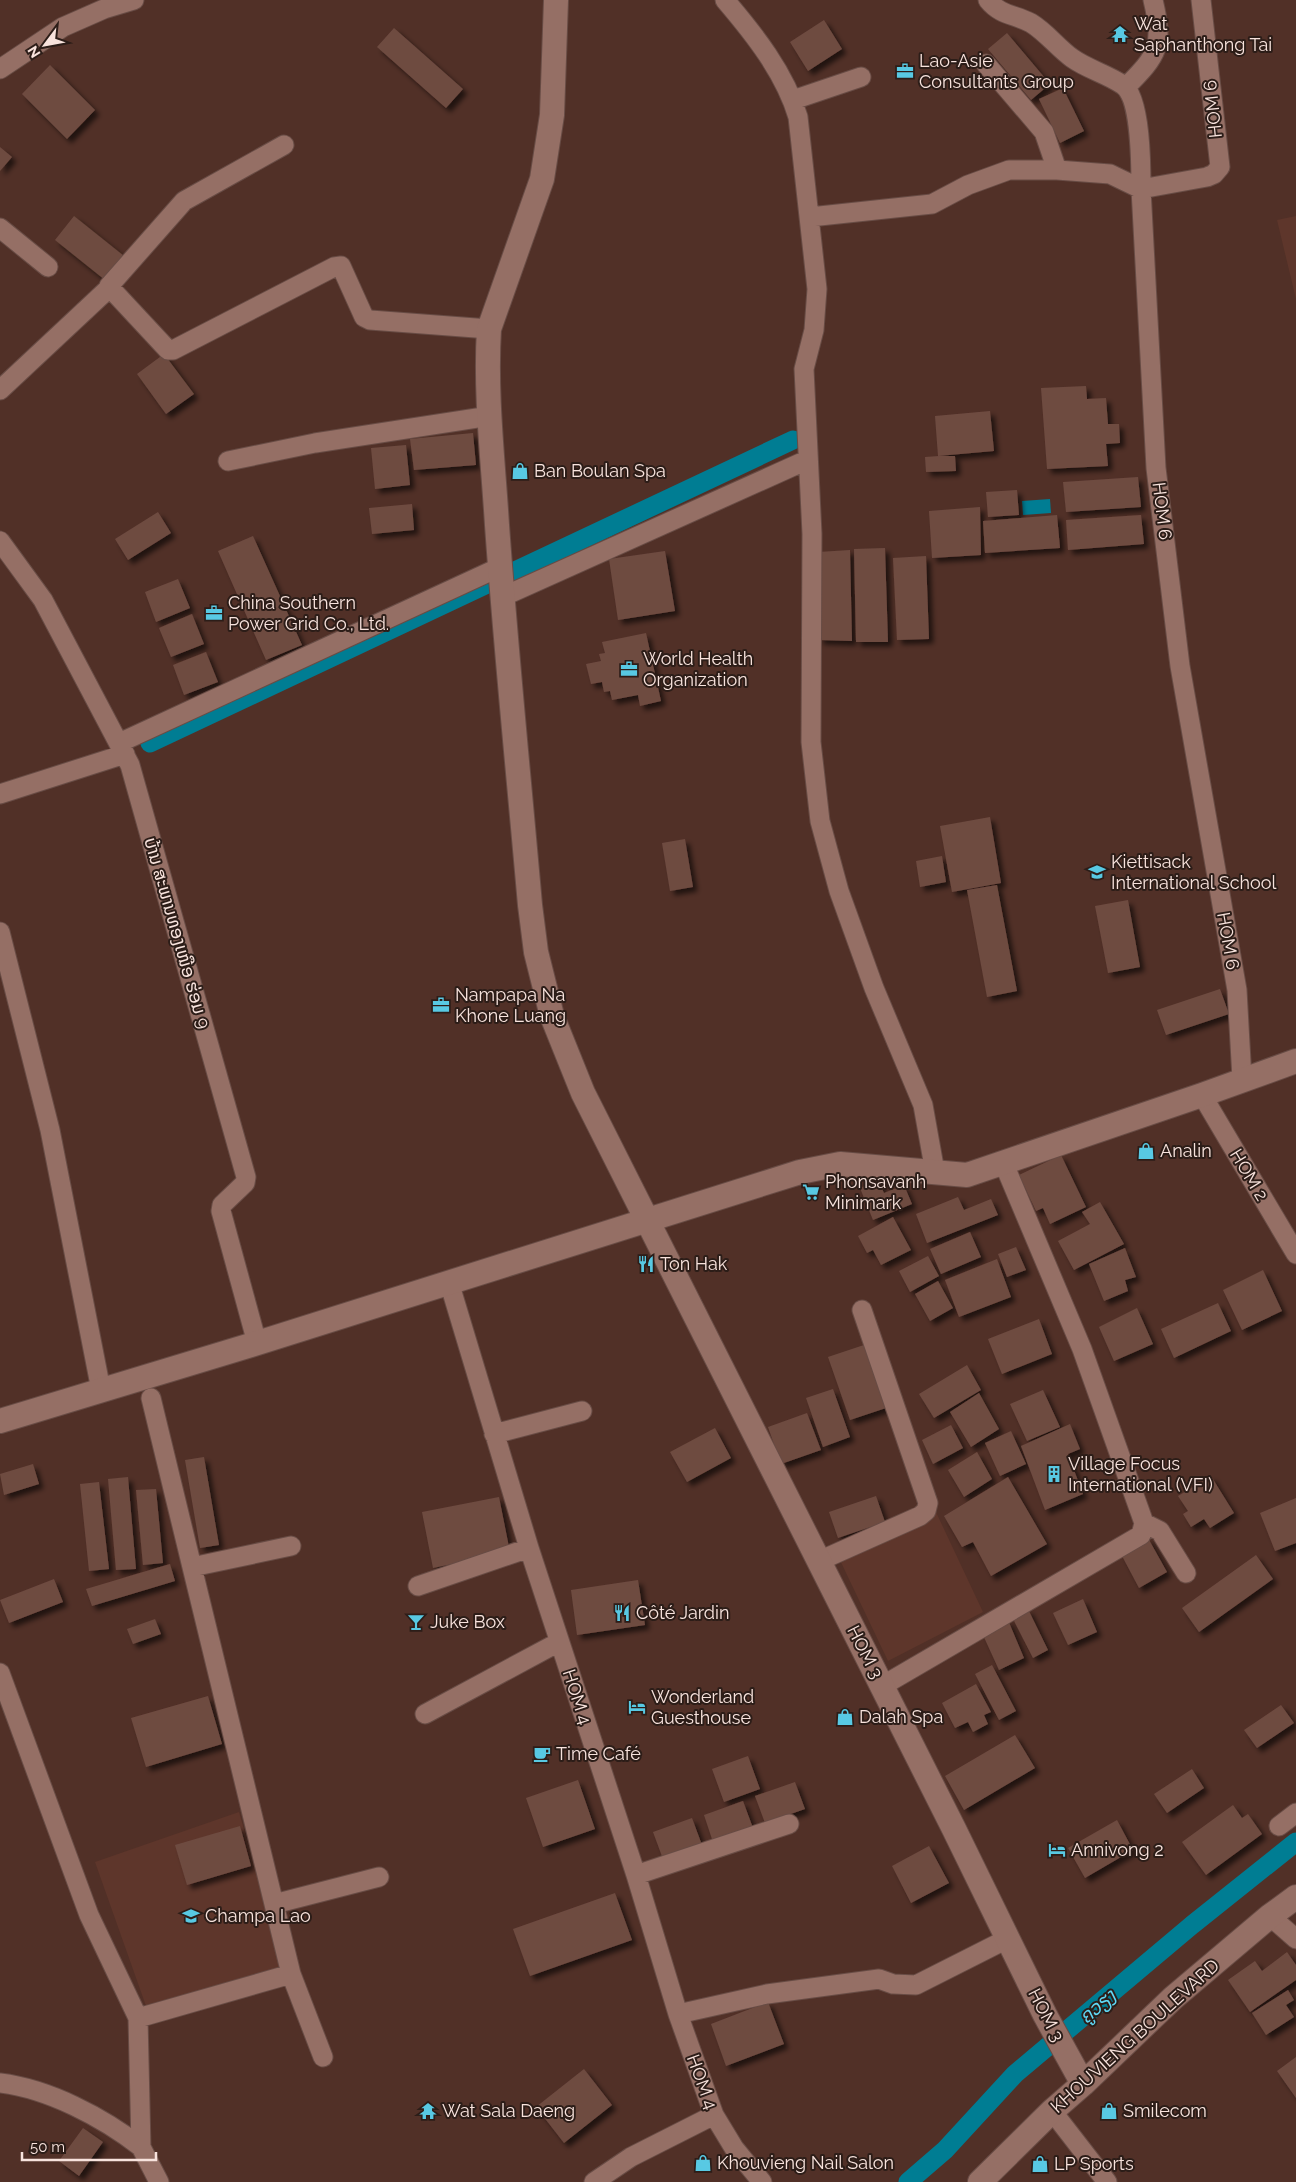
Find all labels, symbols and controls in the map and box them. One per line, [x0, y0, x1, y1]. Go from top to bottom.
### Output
place label: Wat Saphanthong Tai [1134, 13, 1272, 55]
north arrow [20, 20, 70, 70]
temple icon: Wat Saphanthong Tai [1110, 24, 1130, 44]
text: N [24, 43, 44, 61]
place label: Lao-Asie Consultants Group [919, 50, 1074, 92]
office icon: Lao-Asie Consultants Group [895, 61, 915, 81]
street label: HOM 6 [1199, 79, 1226, 139]
place label: Ban Boulan Spa [534, 460, 666, 481]
shop icon: Ban Boulan Spa [510, 461, 530, 481]
street label: HOM 6 [1149, 481, 1176, 541]
place label: China Southern Power Grid Co., Ltd. [228, 592, 389, 634]
office icon: China Southern Power Grid Co., Ltd. [204, 603, 224, 623]
place label: World Health Organization [643, 648, 753, 690]
office icon: World Health Organization [619, 659, 639, 679]
street label: ບ້ານ ສະພານທອງເໜືອ ຮ່ອມ 9 [140, 835, 215, 1031]
place label: Kiettisack International School [1111, 851, 1276, 893]
school or university icon: Kiettisack International School [1087, 862, 1107, 882]
street label: HOM 6 [1213, 911, 1244, 971]
place label: Nampapa Na Khone Luang [455, 984, 566, 1026]
office icon: Nampapa Na Khone Luang [431, 995, 451, 1015]
place label: Analin [1160, 1140, 1212, 1161]
shop icon: Analin [1136, 1141, 1156, 1161]
street label: HOM 2 [1226, 1145, 1273, 1204]
place label: Phonsavanh Minimark [825, 1171, 926, 1213]
supermarket icon: Phonsavanh Minimark [801, 1182, 821, 1202]
place label: Ton Hak [660, 1253, 728, 1274]
restaurant icon: Ton Hak [636, 1254, 656, 1274]
place label: Village Focus International (VFI) [1068, 1453, 1213, 1495]
building icon: Village Focus International (VFI) [1044, 1464, 1064, 1484]
place label: Côté Jardin [636, 1602, 729, 1623]
restaurant icon: Côté Jardin [612, 1603, 632, 1623]
place label: Juke Box [430, 1611, 505, 1632]
bar icon: Juke Box [406, 1612, 426, 1632]
street label: HOM 3 [843, 1622, 888, 1682]
street label: HOM 4 [559, 1666, 596, 1727]
place label: Wonderland Guesthouse [651, 1686, 754, 1728]
hotel icon: Wonderland Guesthouse [627, 1697, 647, 1717]
place label: Dalah Spa [859, 1706, 943, 1727]
shop icon: Dalah Spa [835, 1707, 855, 1727]
place label: Time Café [556, 1743, 641, 1764]
cafe icon: Time Café [532, 1744, 552, 1764]
place label: Annivong 2 [1071, 1839, 1164, 1860]
hotel icon: Annivong 2 [1047, 1840, 1067, 1860]
place label: Champa Lao [205, 1905, 311, 1926]
school or university icon: Champa Lao [181, 1906, 201, 1926]
street label: KHOUVIENG BOULEVARD [1046, 1954, 1223, 2117]
water label: ຄູວຽງ [1074, 1984, 1122, 2029]
street label: HOM 3 [1024, 1985, 1069, 2045]
street label: HOM 4 [683, 2051, 722, 2112]
place label: Wat Sala Daeng [442, 2100, 575, 2121]
place label: Smilecom [1123, 2100, 1207, 2121]
temple icon: Wat Sala Daeng [418, 2101, 438, 2121]
shop icon: Smilecom [1099, 2101, 1119, 2121]
scale bar [22, 2130, 156, 2162]
text: 50 m [30, 2138, 65, 2156]
place label: Khouvieng Nail Salon [717, 2152, 894, 2173]
shop icon: Khouvieng Nail Salon [693, 2153, 713, 2173]
place label: LP Sports [1054, 2153, 1134, 2174]
shop icon: LP Sports [1030, 2154, 1050, 2174]

